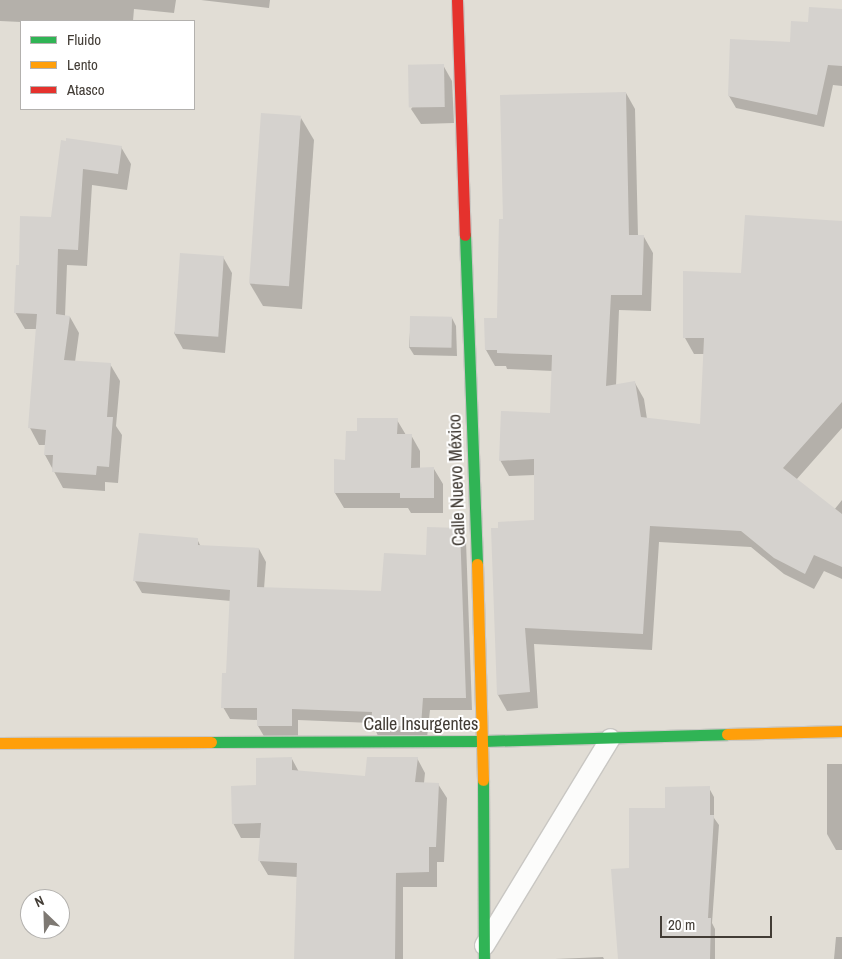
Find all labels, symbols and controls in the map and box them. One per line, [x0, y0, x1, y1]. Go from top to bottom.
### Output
legend [20, 20, 195, 110]
text: Fluido [67, 29, 101, 50]
text: Lento [67, 54, 98, 75]
text: Atasco [67, 79, 105, 100]
street label: Calle Nuevo México [444, 414, 470, 546]
street label: Calle Insurgentes [364, 713, 478, 735]
north arrow [20, 889, 70, 939]
text: N [32, 891, 47, 911]
scale bar [662, 906, 774, 938]
text: 20 m [668, 914, 695, 935]

